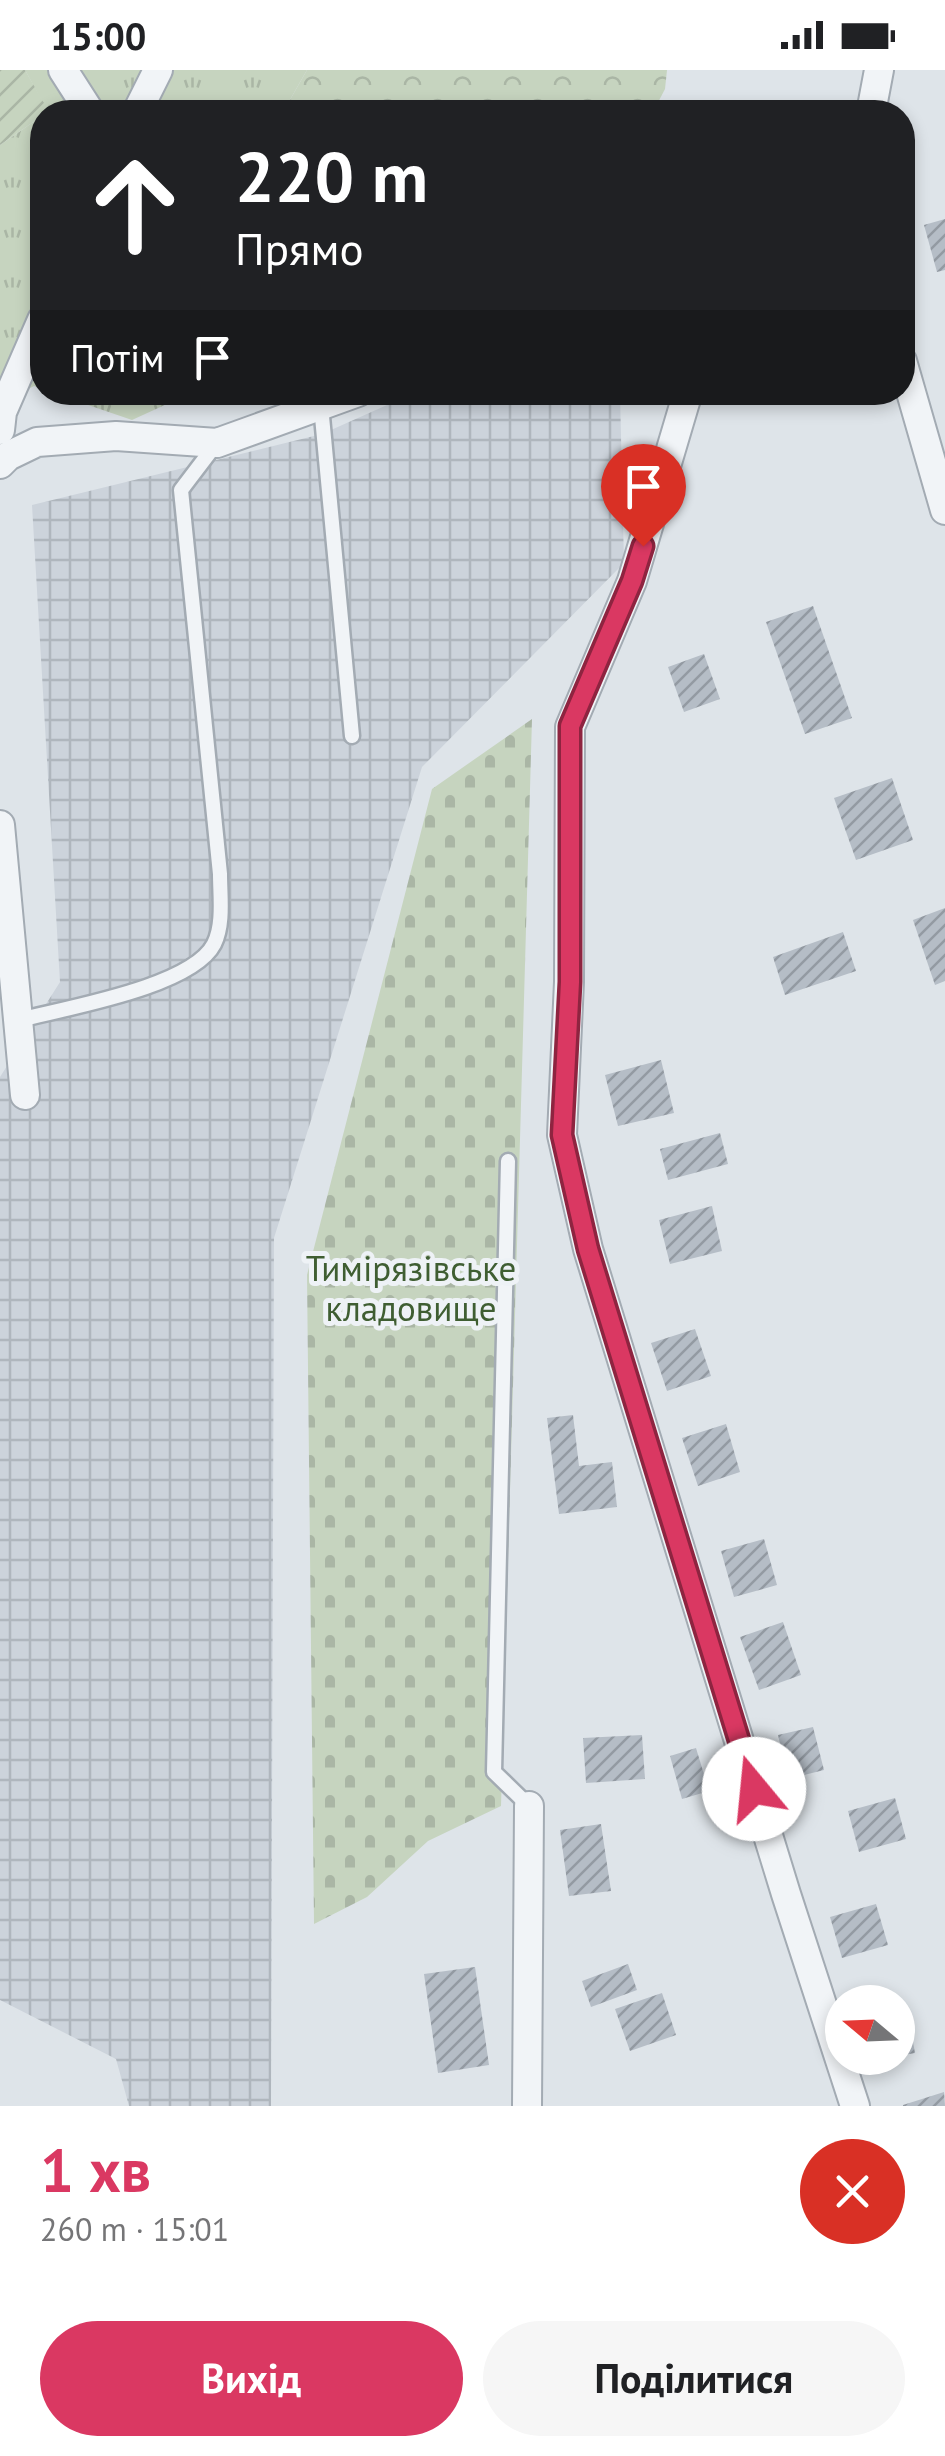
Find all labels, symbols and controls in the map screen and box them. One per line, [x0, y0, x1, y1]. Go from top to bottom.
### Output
text: 15:00 [50, 11, 146, 60]
text: 220 m [235, 131, 428, 221]
icon: ahead [70, 140, 200, 270]
text: Прямо [235, 219, 364, 277]
icon: arrive [185, 330, 240, 385]
text: Потім [70, 333, 165, 382]
pin [601, 444, 686, 547]
icon: arrive [616, 459, 671, 514]
park label: Тимірязівське кладовище [306, 1245, 516, 1331]
position arrow [702, 1737, 806, 1841]
north arrow [825, 1985, 915, 2075]
map controls [825, 1985, 915, 2075]
text: 1 хв [40, 2131, 151, 2209]
button: close [800, 2139, 905, 2244]
text: 260 m · 15:01 [40, 2208, 229, 2250]
button: Вихід [40, 2321, 463, 2436]
button: Поділитися [483, 2321, 905, 2436]

